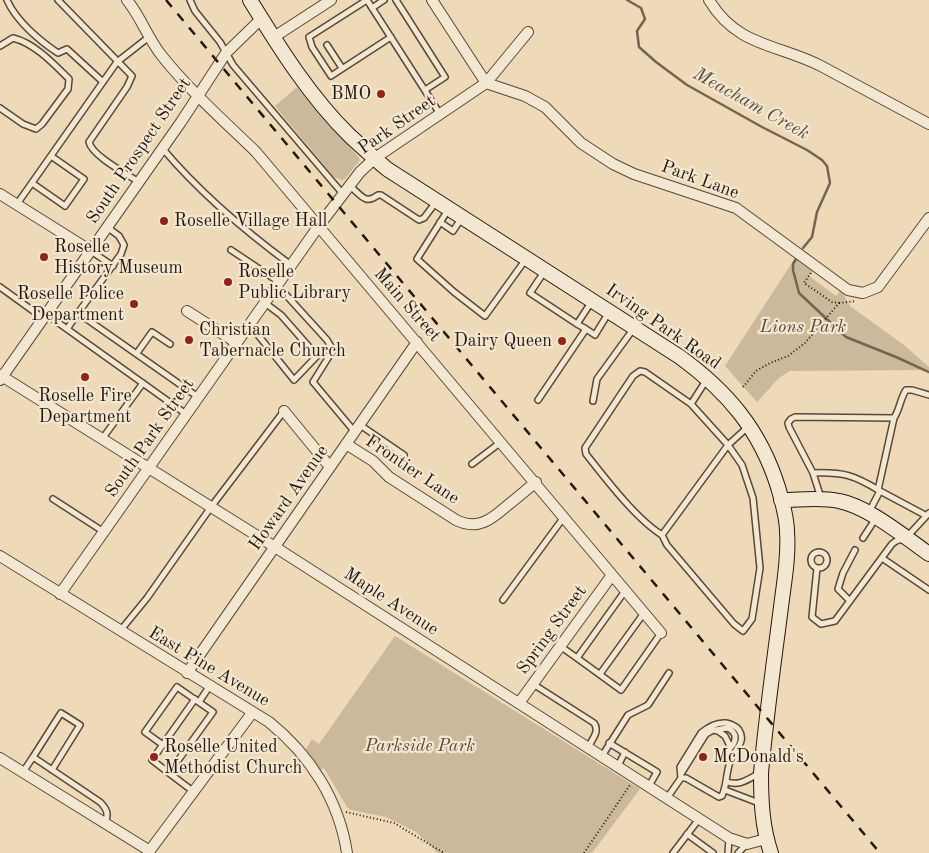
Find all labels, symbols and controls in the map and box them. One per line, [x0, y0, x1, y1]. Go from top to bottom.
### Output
water label: Meacham Creek [689, 63, 813, 145]
street label: South Prospect Street [82, 74, 196, 228]
place label: BMO [331, 83, 371, 105]
marker: BMO [375, 88, 387, 100]
street label: Park Street [354, 90, 440, 160]
street label: Park Lane [658, 156, 742, 204]
place label: Roselle Village Hall [174, 210, 327, 232]
marker: Roselle Village Hall [158, 215, 170, 227]
place label: Roselle History Museum [54, 236, 183, 278]
marker: Roselle History Museum [38, 251, 50, 263]
place label: Roselle Public Library [238, 261, 351, 304]
street label: Main Street [369, 263, 445, 347]
marker: Roselle Public Library [222, 276, 234, 288]
street label: Irving Park Road [601, 279, 725, 375]
place label: Roselle Police Department [17, 283, 124, 326]
marker: Roselle Police Department [128, 298, 140, 310]
park label: Lions Park [760, 316, 846, 338]
place label: Christian Tabernacle Church [199, 319, 346, 362]
place label: Dairy Queen [454, 330, 552, 352]
marker: Christian Tabernacle Church [183, 334, 195, 346]
marker: Dairy Queen [556, 335, 568, 347]
marker: Roselle Fire Department [79, 371, 91, 383]
street label: South Park Street [101, 374, 199, 502]
place label: Roselle Fire Department [38, 385, 132, 428]
street label: Frontier Lane [361, 431, 463, 509]
street label: Howard Avenue [245, 441, 333, 555]
street label: Maple Avenue [340, 563, 442, 641]
street label: Spring Street [512, 581, 592, 679]
street label: East Pine Avenue [144, 622, 274, 712]
park label: Parkside Park [365, 735, 475, 757]
place label: Roselle United Methodist Church [164, 736, 302, 779]
place label: McDonald's [713, 746, 804, 768]
marker: Roselle United Methodist Church [148, 751, 160, 763]
marker: McDonald's [697, 751, 709, 763]

